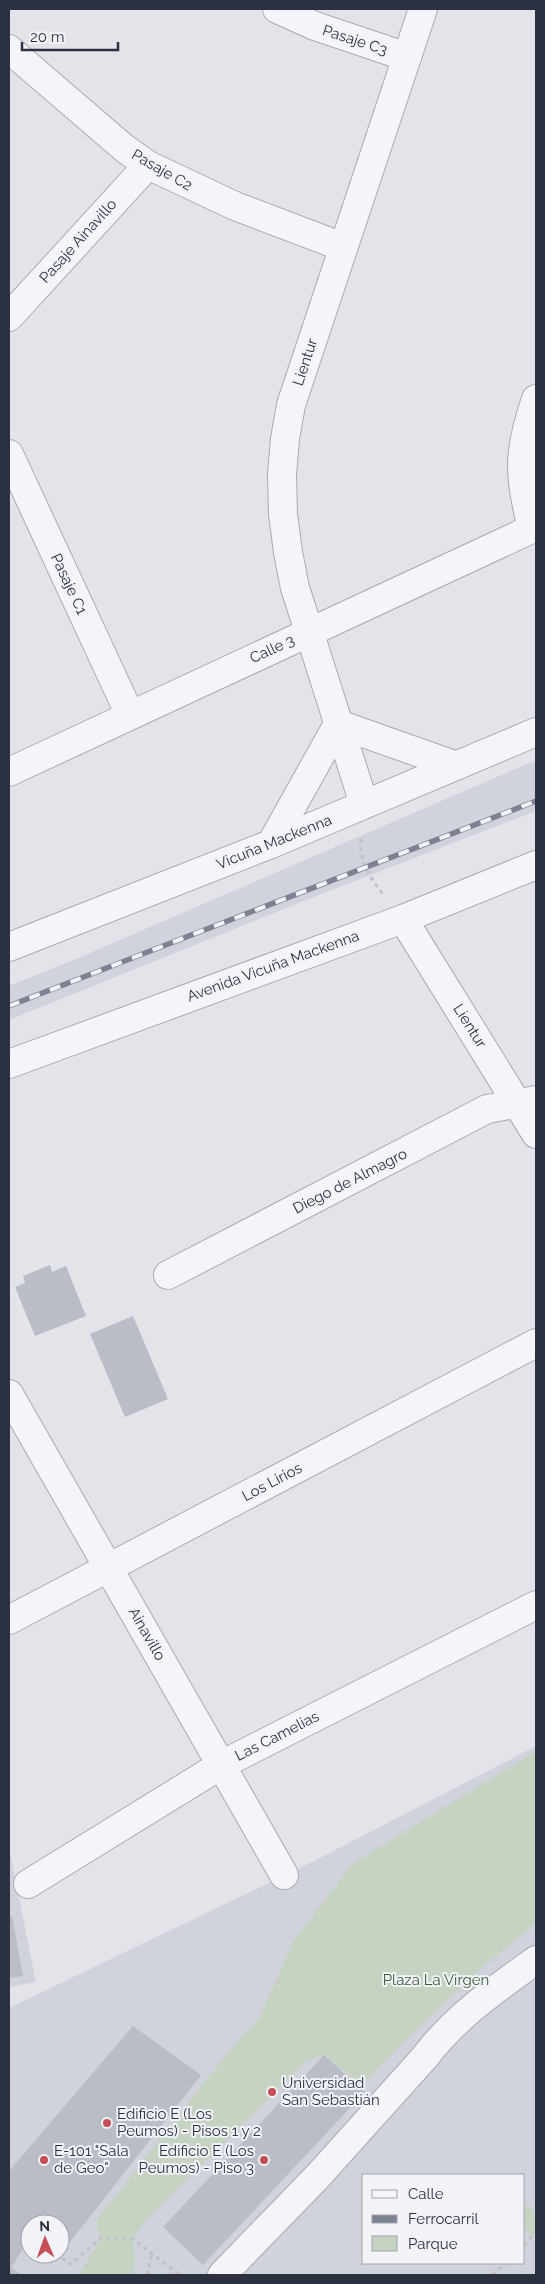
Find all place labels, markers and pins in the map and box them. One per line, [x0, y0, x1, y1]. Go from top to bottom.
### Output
place label: Universidad San Sebastián [282, 2074, 380, 2109]
marker: Universidad San Sebastián [266, 2086, 278, 2098]
place label: Edificio E (Los Peumos) - Pisos 1 y 2 [117, 2105, 261, 2140]
marker: Edificio E (Los Peumos) - Pisos 1 y 2 [101, 2117, 113, 2129]
place label: E-101 "Sala de Geo" [54, 2142, 129, 2177]
place label: Edificio E (Los Peumos) - Piso 3 [139, 2142, 254, 2177]
marker: E-101 "Sala de Geo" [38, 2154, 50, 2166]
marker: Edificio E (Los Peumos) - Piso 3 [258, 2154, 270, 2166]

